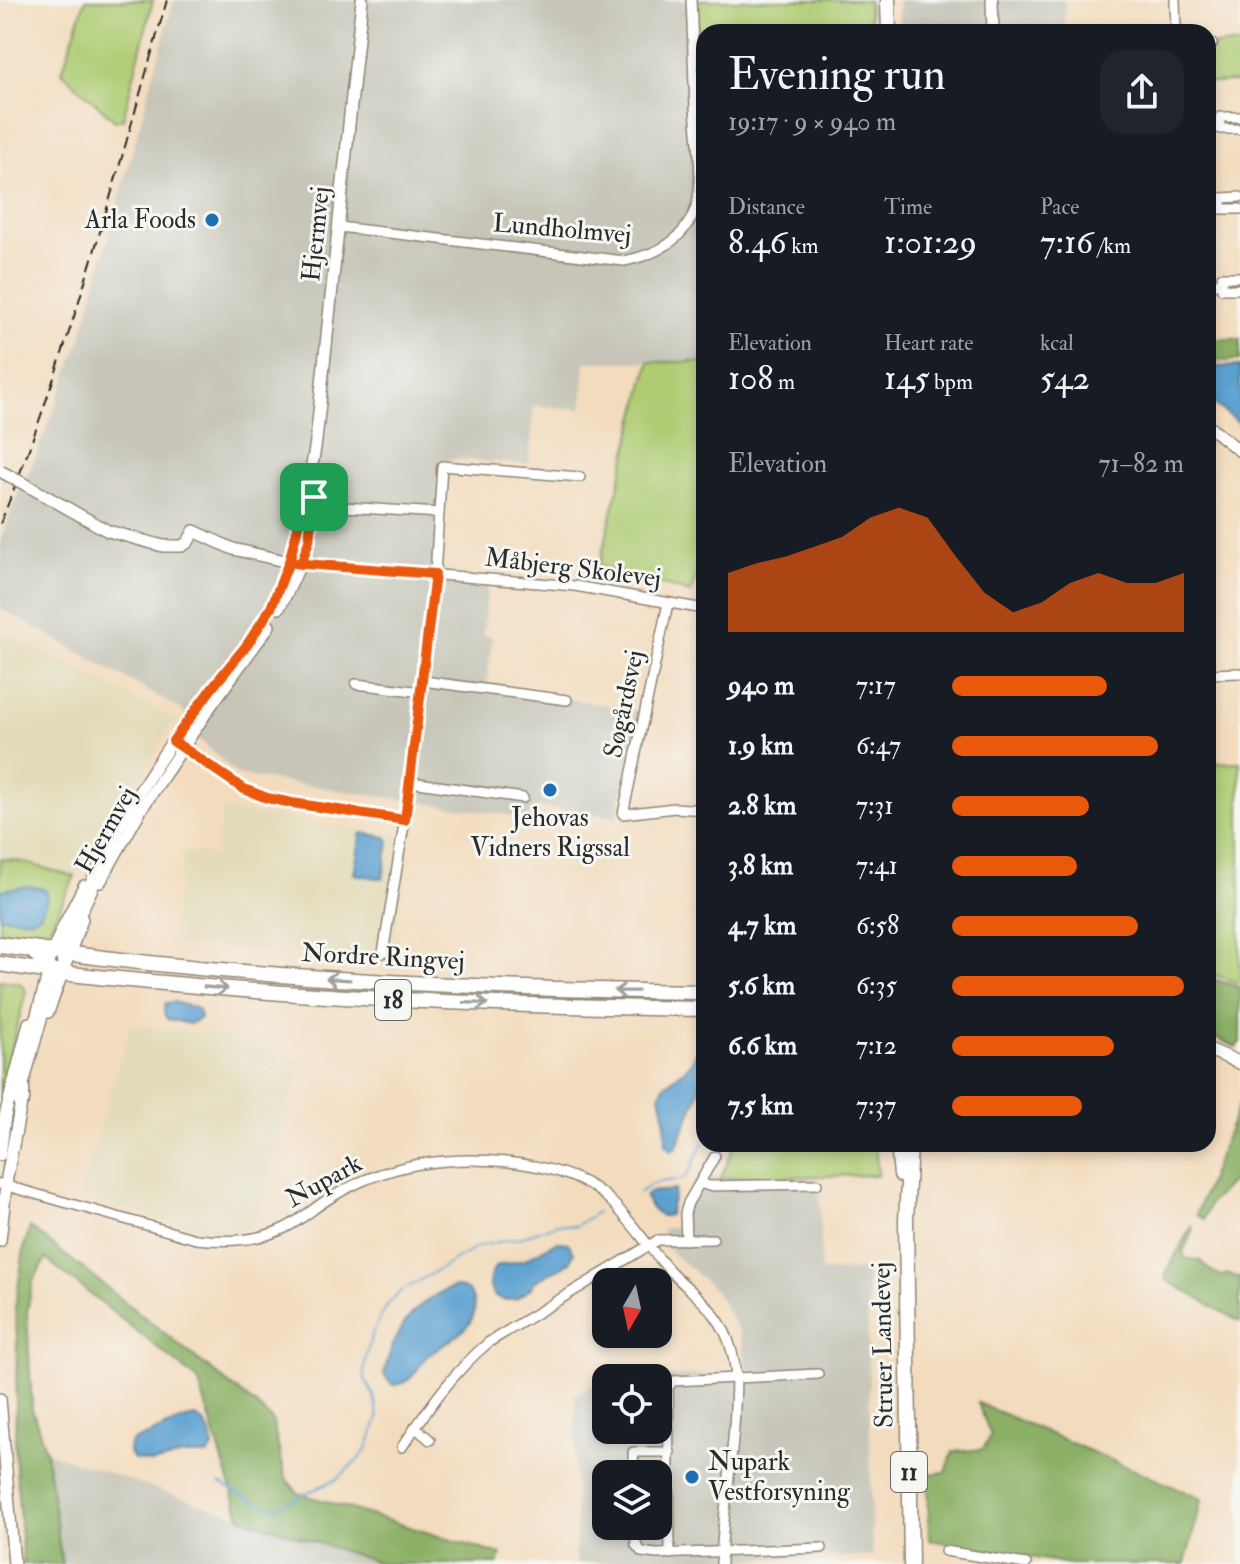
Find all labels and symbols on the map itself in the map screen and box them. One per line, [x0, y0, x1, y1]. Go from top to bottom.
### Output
street label: Hjermvej [295, 185, 337, 283]
place label: Arla Foods [84, 204, 196, 236]
street label: Lundholmvej [492, 207, 632, 251]
marker: Arla Foods [203, 211, 221, 229]
pin [280, 463, 348, 531]
street label: Måbjerg Skolevej [483, 541, 663, 595]
street label: Søgårdsvej [597, 647, 651, 761]
street label: Hjermvej [68, 781, 144, 879]
marker: Jehovas Vidners Rigssal [541, 781, 559, 799]
place label: Jehovas Vidners Rigssal [470, 802, 630, 864]
street label: Nordre Ringvej [301, 937, 465, 977]
one-way arrow [325, 971, 352, 986]
road number: 18 [375, 980, 411, 1020]
one-way arrow [202, 981, 229, 996]
one-way arrow [613, 983, 640, 999]
one-way arrow [462, 996, 489, 1011]
street label: Nupark [280, 1147, 369, 1216]
street label: Struer Landevej [866, 1262, 900, 1428]
north arrow [592, 1268, 672, 1348]
place label: Nupark Vestforsyning [708, 1446, 851, 1508]
road number: 11 [891, 1452, 927, 1492]
marker: Nupark Vestforsyning [683, 1468, 701, 1486]

